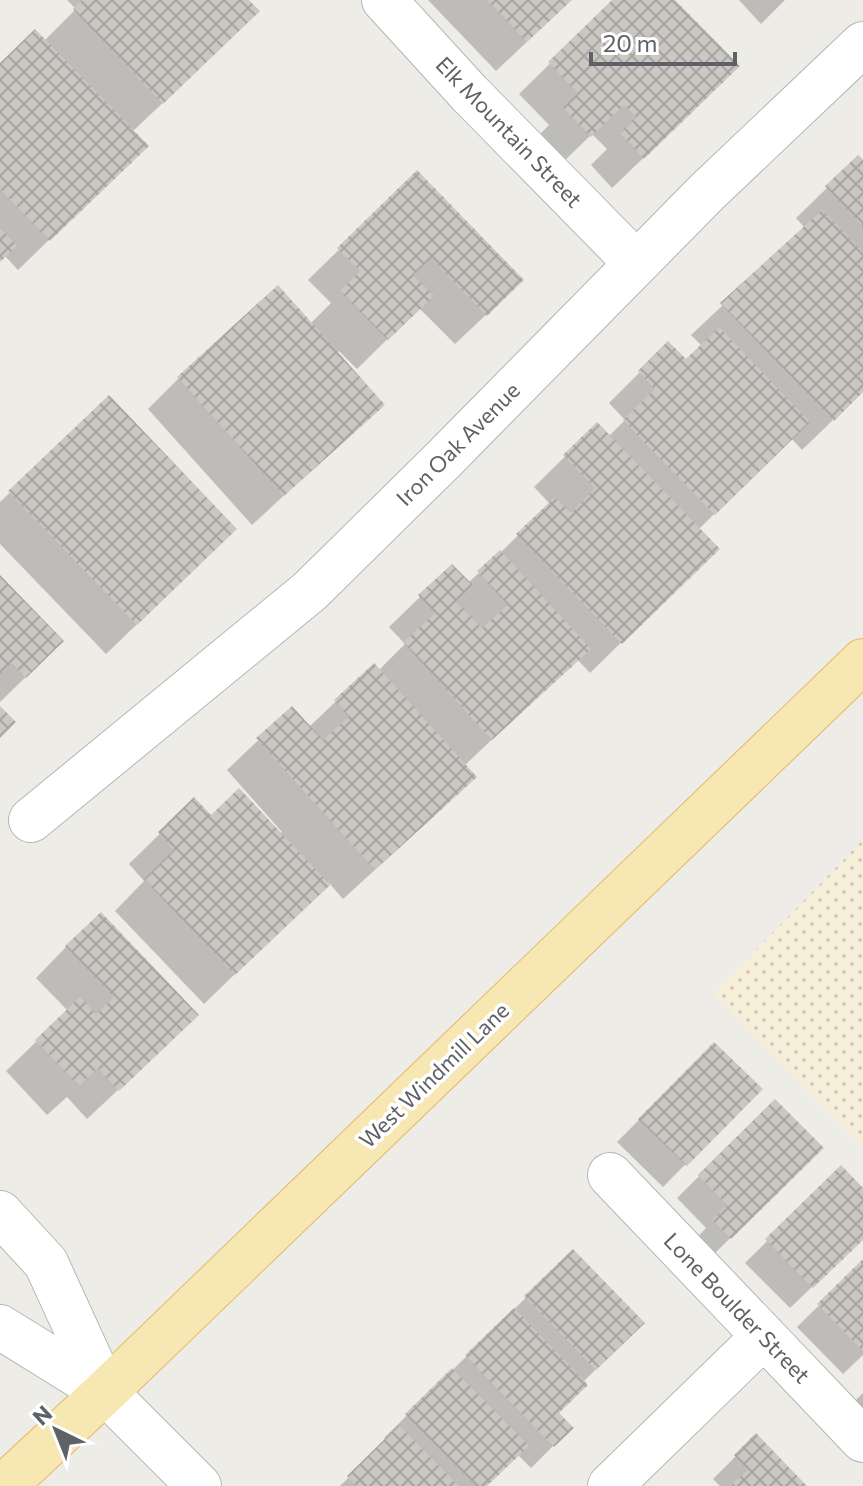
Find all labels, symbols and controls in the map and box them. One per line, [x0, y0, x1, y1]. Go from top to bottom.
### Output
scale bar [591, 16, 735, 66]
text: 20 m [603, 28, 657, 57]
street label: Elk Mountain Street [431, 51, 588, 213]
street label: Iron Oak Avenue [390, 376, 525, 511]
street label: West Windmill Lane [353, 996, 514, 1153]
street label: Lone Boulder Street [659, 1227, 816, 1389]
north arrow [16, 1390, 96, 1470]
text: N [27, 1400, 57, 1431]

